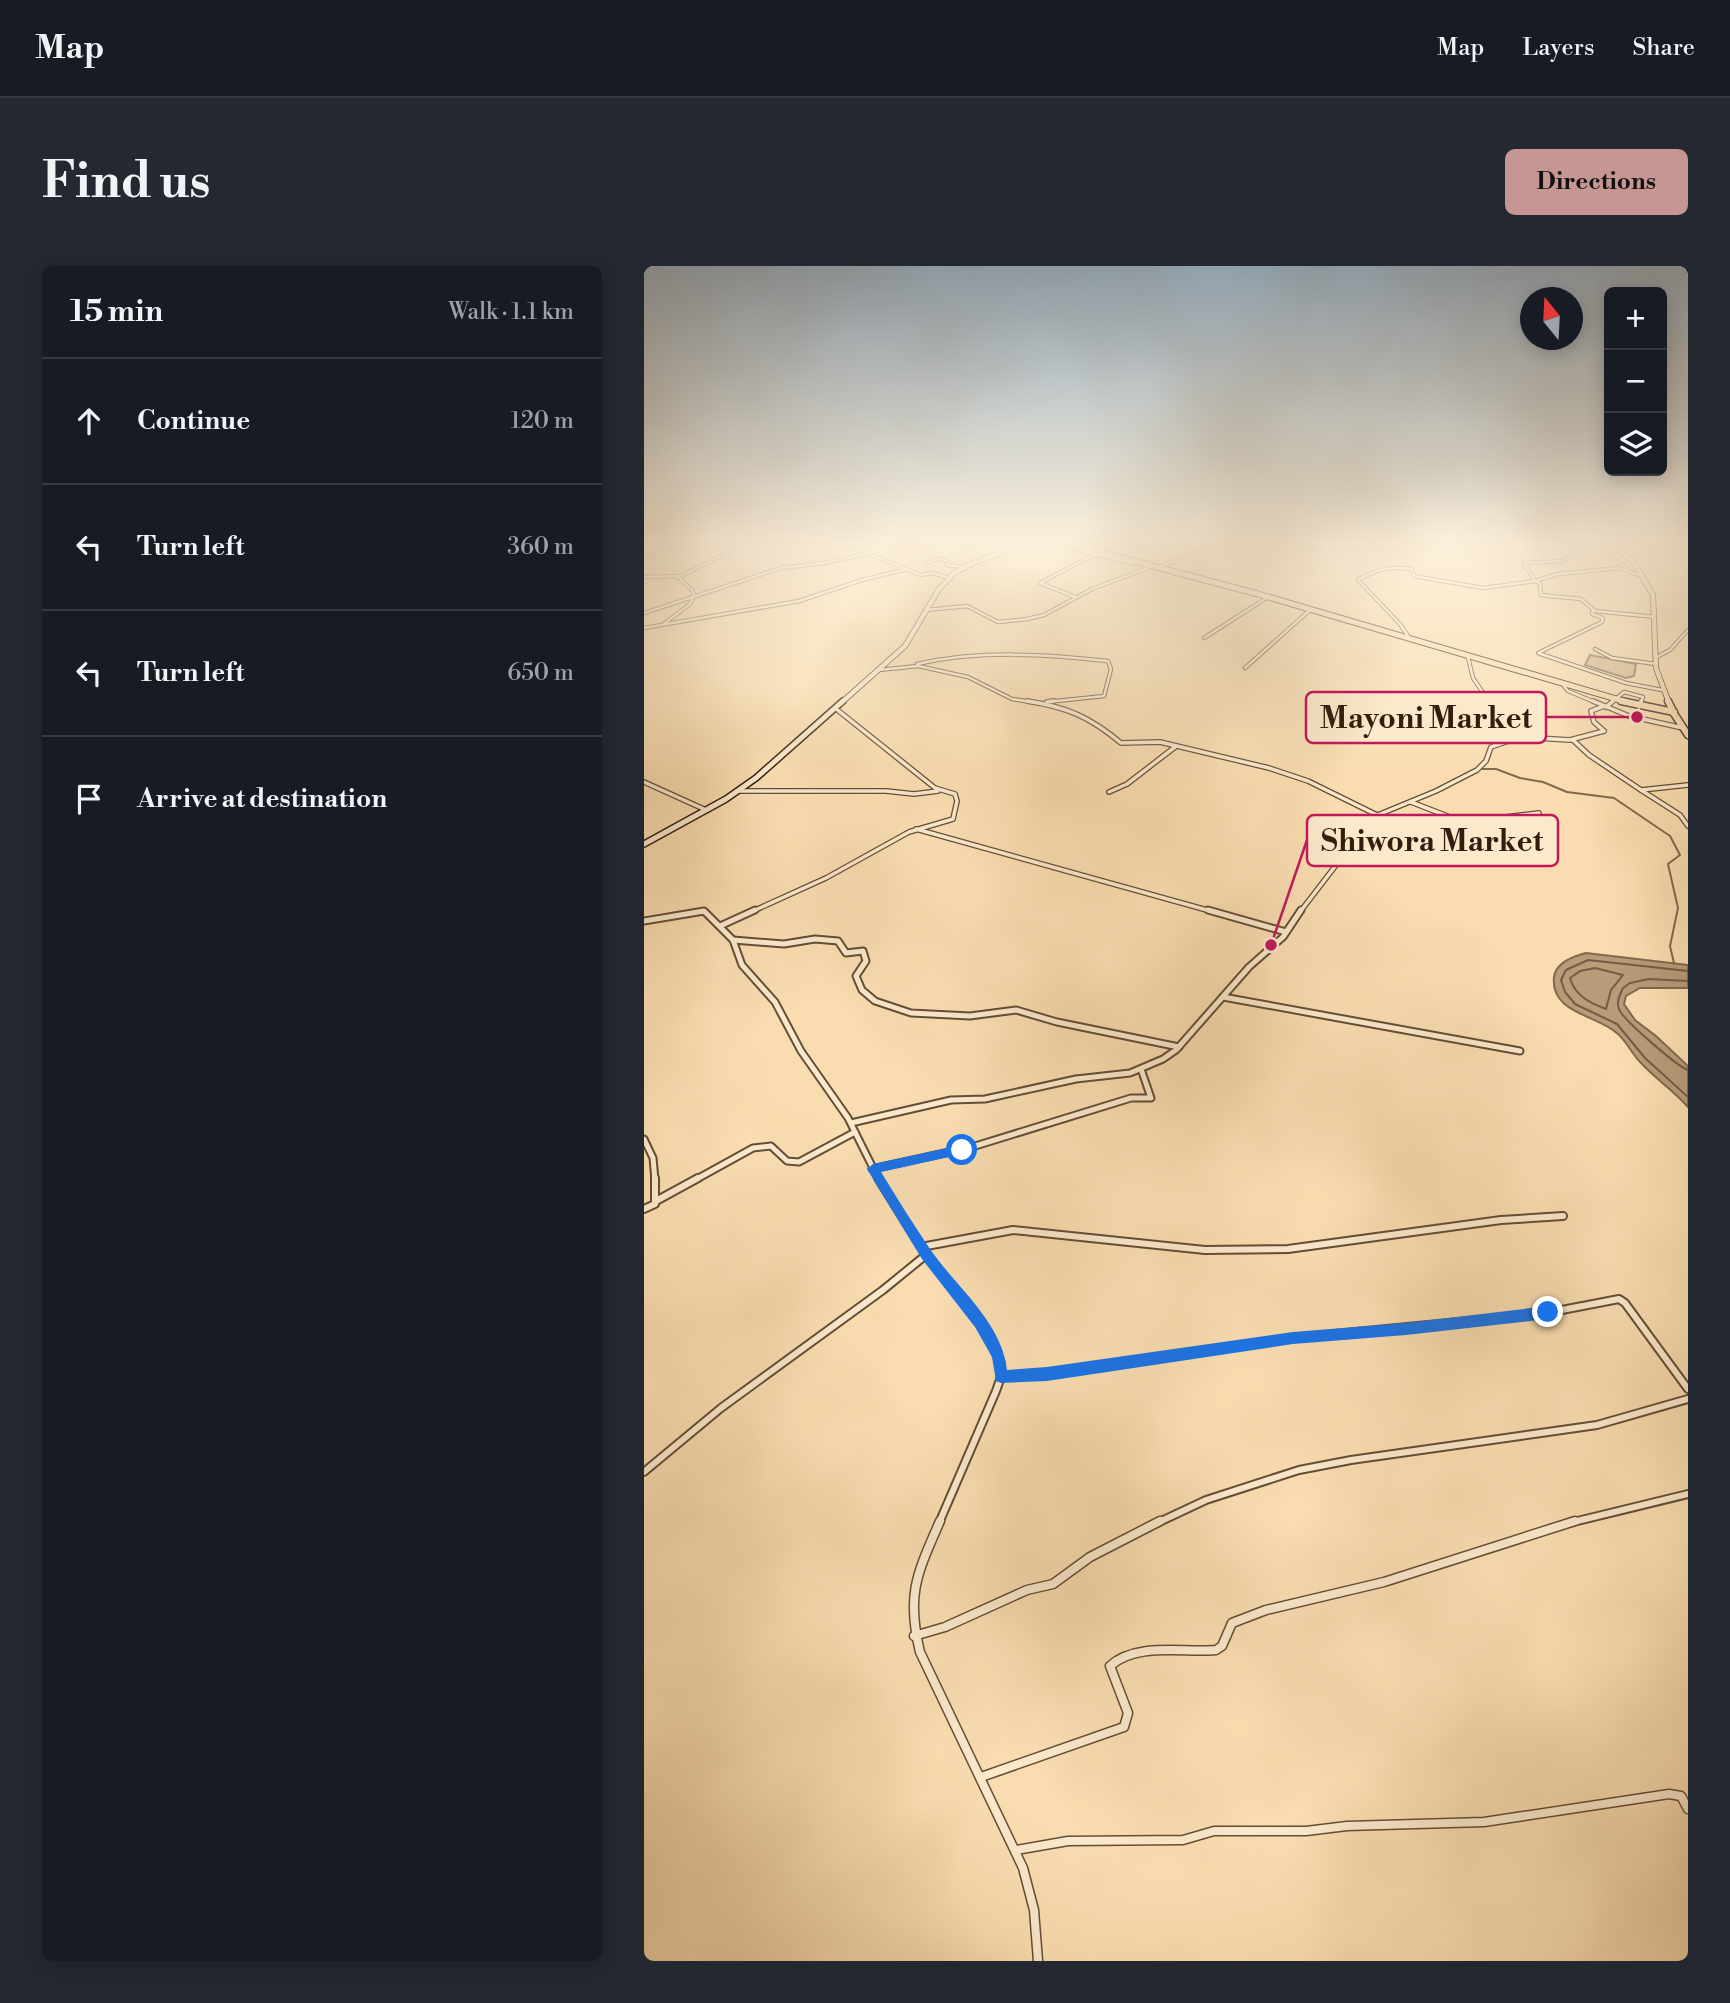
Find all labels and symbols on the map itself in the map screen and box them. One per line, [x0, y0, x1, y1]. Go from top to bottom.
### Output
north arrow [1520, 287, 1583, 350]
callout: Mayoni Market [1306, 692, 1546, 743]
text: Mayoni Market [1320, 700, 1533, 738]
callout: Shiwora Market [1307, 815, 1558, 866]
text: Shiwora Market [1321, 823, 1544, 861]
route start [946, 1134, 977, 1165]
route end [1532, 1296, 1563, 1327]

